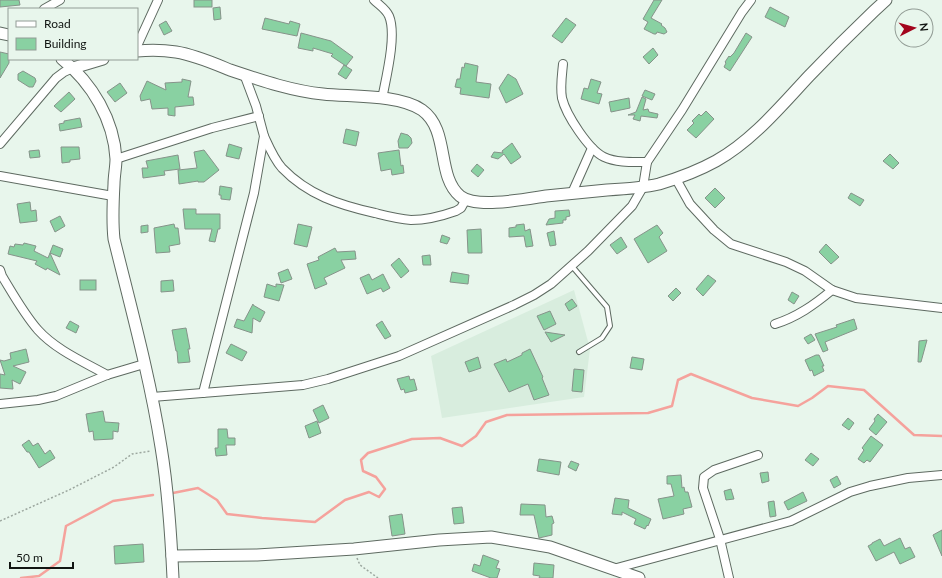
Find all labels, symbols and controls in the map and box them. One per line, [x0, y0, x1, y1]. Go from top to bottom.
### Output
legend [8, 8, 138, 60]
north arrow [894, 8, 934, 48]
text: Road [44, 16, 71, 31]
text: N [918, 22, 931, 32]
text: Building [44, 36, 87, 51]
scale bar [10, 544, 73, 570]
text: 50 m [16, 550, 43, 565]

